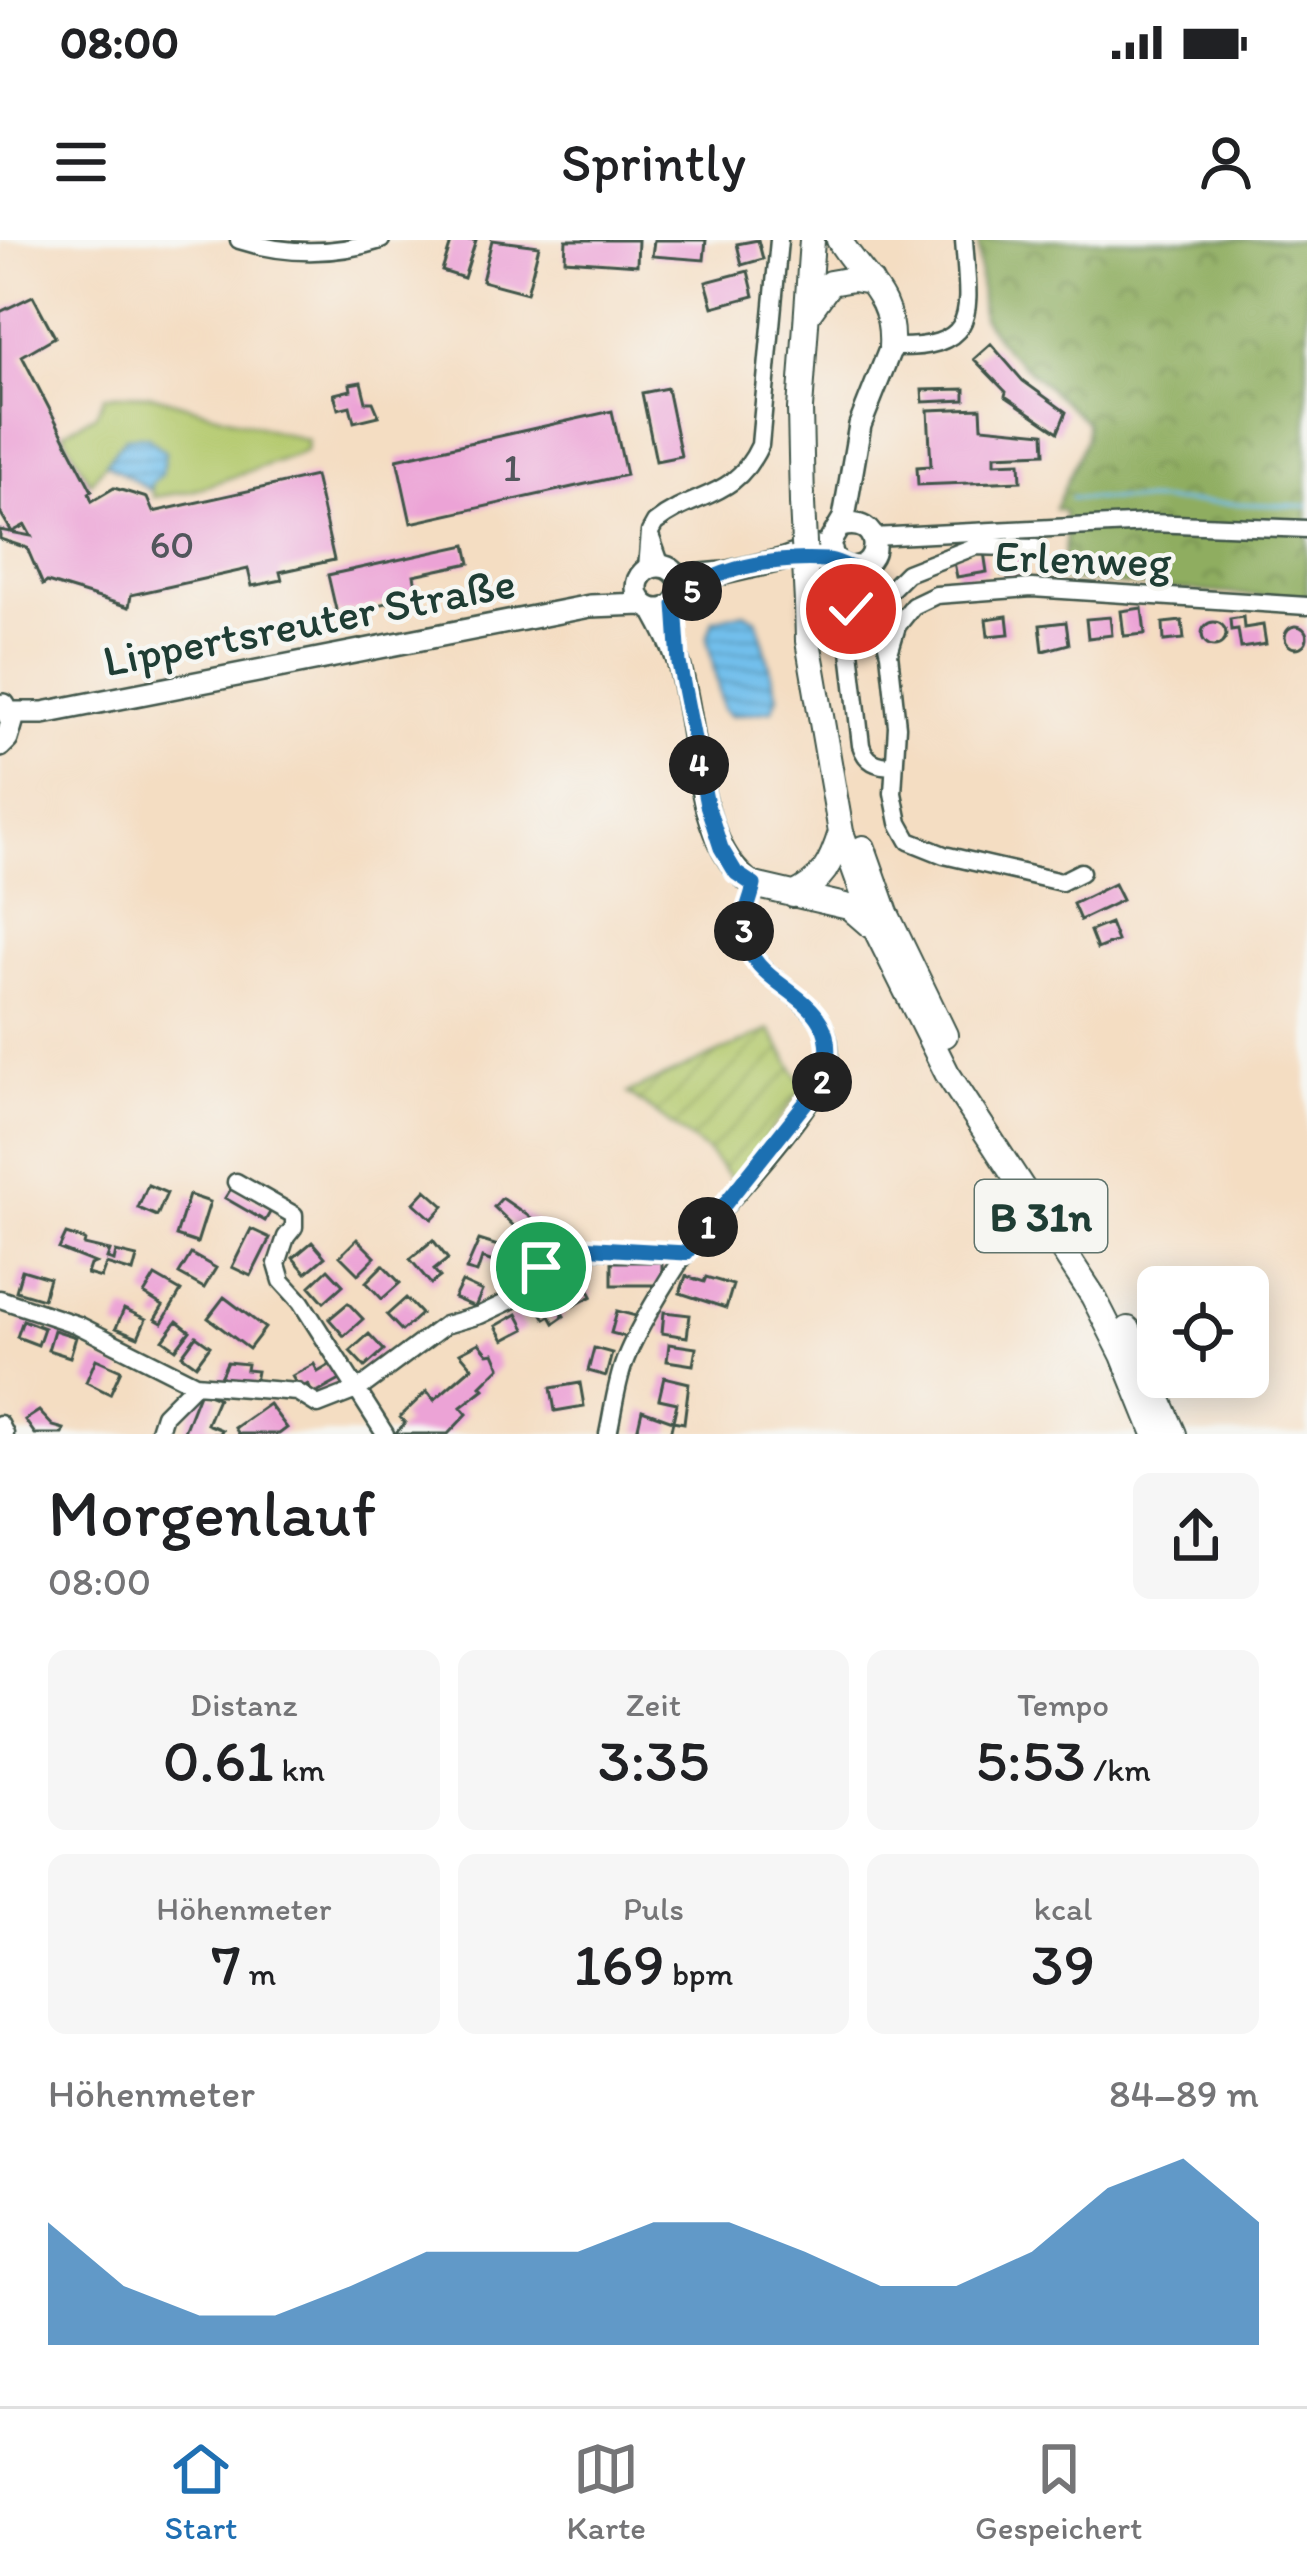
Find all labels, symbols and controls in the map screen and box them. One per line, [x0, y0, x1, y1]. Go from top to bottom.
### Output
text: 08:00 [60, 15, 179, 69]
icon: menu [48, 129, 114, 195]
icon: person [1193, 129, 1259, 195]
text: Sprintly [561, 130, 746, 195]
house number: 1 [503, 444, 521, 491]
house number: 60 [150, 521, 194, 568]
street label: Erlenweg [994, 528, 1173, 588]
street label: Lippertsreuter Straße [98, 555, 520, 687]
pin [800, 558, 902, 660]
pin: 5 [662, 561, 722, 621]
text: 5 [683, 571, 701, 610]
icon: check [818, 576, 884, 642]
pin: 4 [669, 735, 729, 795]
text: 4 [689, 745, 709, 784]
pin: 3 [714, 901, 774, 961]
text: 3 [735, 911, 753, 950]
pin: 2 [792, 1052, 852, 1112]
text: 2 [813, 1062, 831, 1101]
road number: B 31n [975, 1180, 1107, 1252]
pin: 1 [678, 1197, 738, 1257]
text: 1 [700, 1207, 716, 1246]
pin [490, 1216, 592, 1318]
icon: arrive [508, 1234, 574, 1300]
map controls [1137, 1266, 1269, 1398]
button: locate [1137, 1266, 1269, 1398]
text: Morgenlauf [48, 1473, 376, 1553]
button: share [1133, 1473, 1259, 1599]
text: 08:00 [48, 1558, 151, 1605]
text: Distanz [190, 1685, 298, 1724]
text: Zeit [626, 1685, 681, 1724]
text: Tempo [1017, 1685, 1109, 1724]
text: 0.61 [163, 1724, 274, 1796]
text: 3:35 [598, 1724, 709, 1796]
text: 5:53 [975, 1724, 1086, 1796]
text: km [274, 1750, 325, 1789]
text: /km [1086, 1750, 1151, 1789]
text: Höhenmeter [156, 1889, 331, 1928]
text: Puls [623, 1889, 684, 1928]
text: kcal [1034, 1889, 1092, 1928]
text: 7 [211, 1928, 241, 2000]
text: 169 [574, 1928, 665, 2000]
text: 39 [1031, 1928, 1095, 2000]
text: m [241, 1954, 276, 1993]
text: bpm [665, 1954, 733, 1993]
text: Höhenmeter [48, 2070, 255, 2117]
text: 84–89 m [1109, 2070, 1259, 2117]
tab: Start [165, 2436, 238, 2547]
tab: Karte [567, 2436, 646, 2547]
tab: Gespeichert [975, 2436, 1142, 2547]

